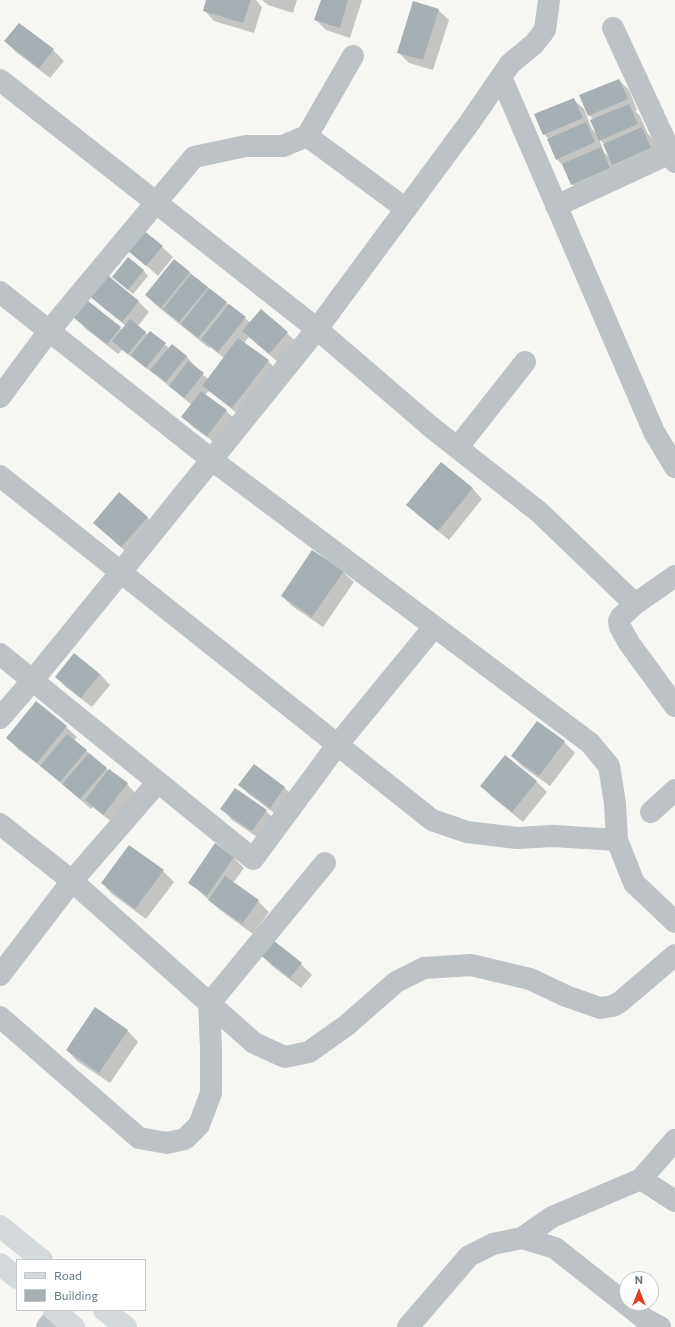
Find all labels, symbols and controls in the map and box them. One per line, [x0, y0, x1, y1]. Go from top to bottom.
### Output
legend [16, 1259, 146, 1311]
text: Road [54, 1268, 82, 1282]
north arrow [619, 1271, 659, 1311]
text: N [635, 1273, 643, 1286]
text: Building [54, 1288, 98, 1302]

